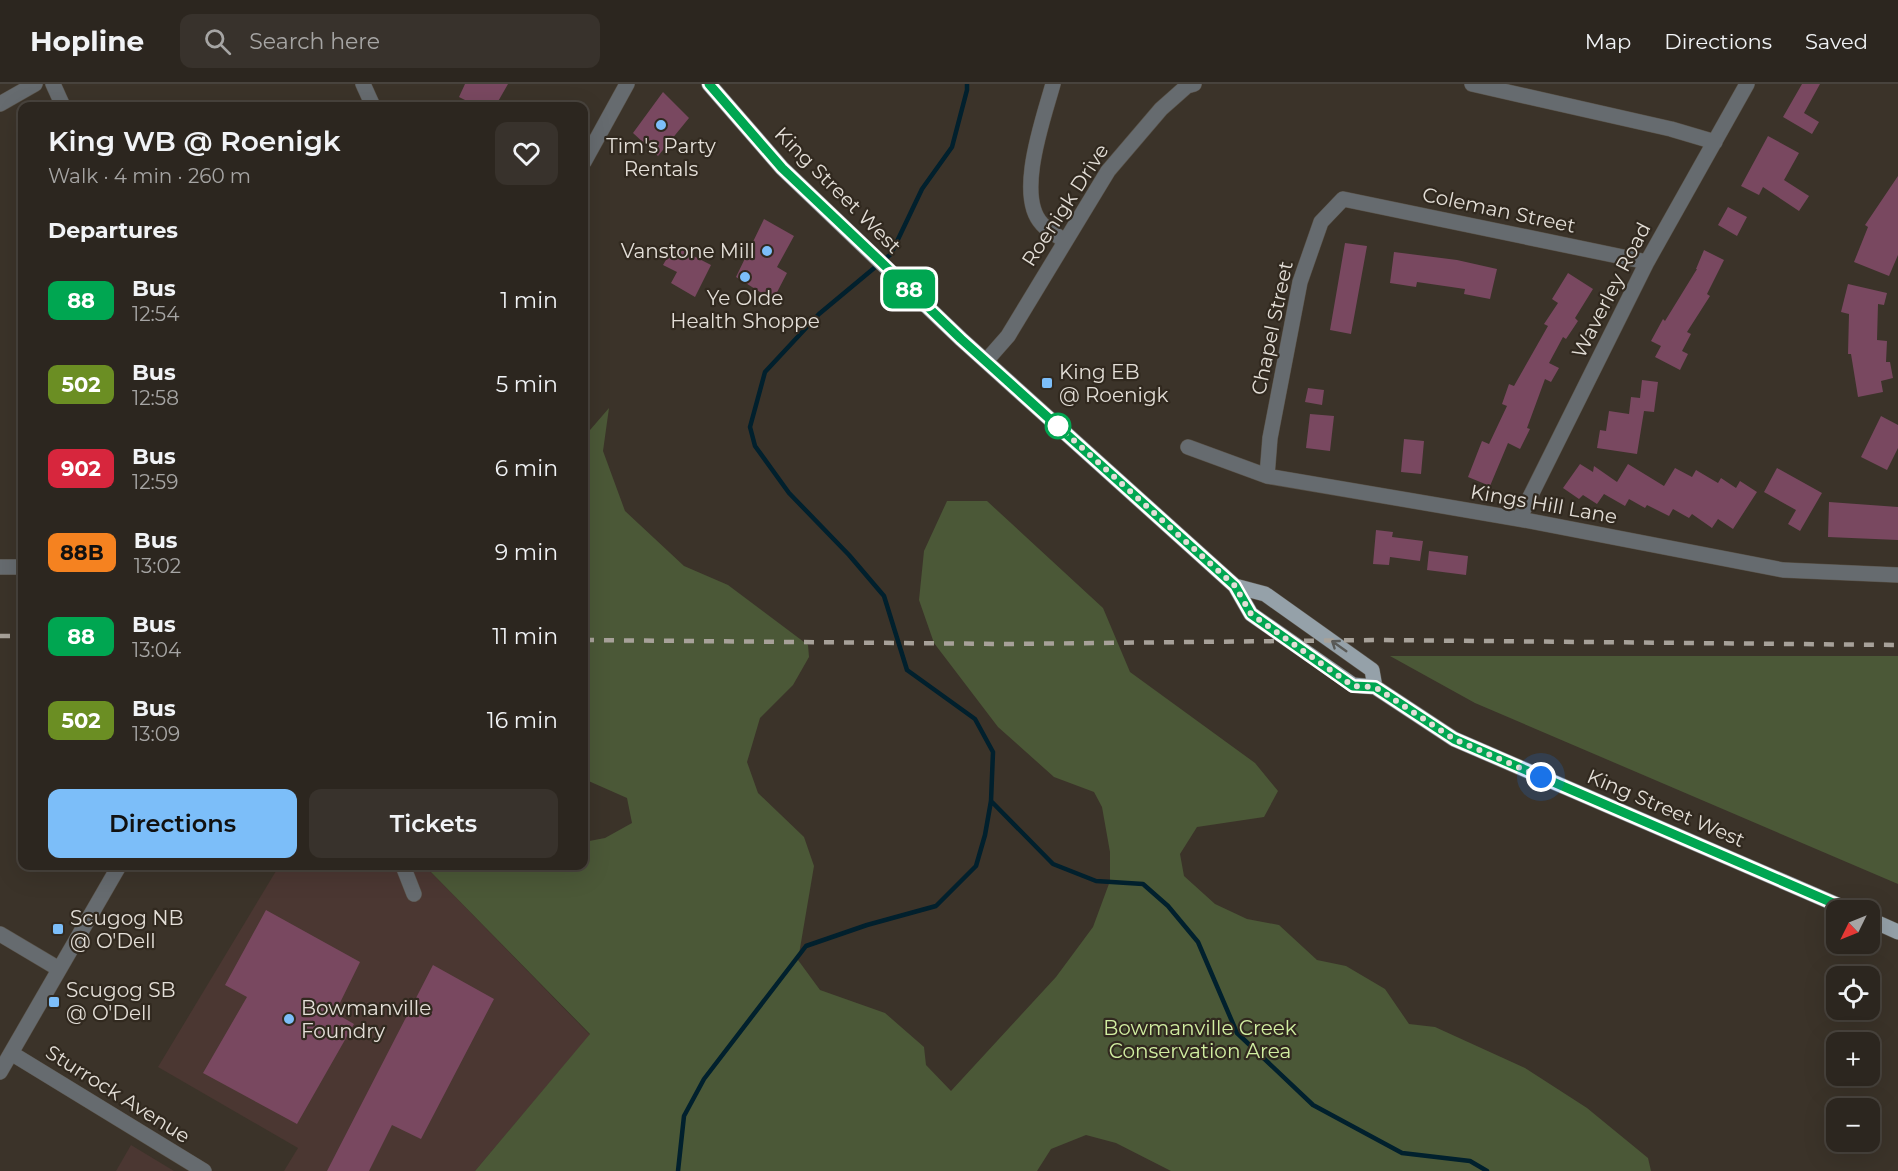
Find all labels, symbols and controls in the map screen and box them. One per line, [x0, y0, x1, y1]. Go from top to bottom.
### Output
search box [180, 14, 600, 68]
text: Hopline [30, 24, 144, 58]
icon: search [201, 25, 234, 58]
text: Search here [249, 28, 380, 55]
text: Map [1585, 29, 1631, 54]
text: Directions [1664, 29, 1772, 54]
text: Saved [1805, 29, 1868, 54]
marker: Tim's Party Rentals [654, 118, 668, 132]
button: heart [495, 122, 558, 185]
street label: King Street West [770, 122, 906, 258]
text: King WB @ Roenigk [48, 124, 341, 158]
place label: Tim's Party Rentals [606, 134, 716, 181]
street label: Roenigk Drive [1016, 139, 1114, 271]
text: Walk · 4 min · 260 m [48, 164, 251, 188]
street label: Coleman Street [1420, 182, 1578, 238]
text: Departures [48, 217, 178, 244]
street label: Waverley Road [1567, 218, 1655, 362]
place label: Vanstone Mill [621, 239, 755, 263]
marker: Vanstone Mill [760, 244, 774, 258]
street label: Chapel Street [1246, 259, 1298, 397]
marker: Ye Olde Health Shoppe [738, 270, 752, 284]
line badge: 88 [882, 270, 936, 308]
text: Bus [132, 275, 176, 302]
text: 88 [895, 277, 923, 302]
place label: Ye Olde Health Shoppe [670, 286, 820, 333]
text: 1 min [500, 287, 558, 314]
text: 88 [67, 288, 95, 313]
text: 12:54 [132, 302, 179, 326]
text: Bus [132, 359, 176, 386]
place label: King EB @ Roenigk [1059, 360, 1169, 407]
text: 5 min [496, 371, 558, 398]
text: 502 [61, 372, 101, 397]
marker: King EB @ Roenigk [1040, 376, 1054, 390]
text: 12:58 [132, 386, 179, 410]
unlabelled marker [1045, 413, 1071, 439]
text: Bus [132, 443, 176, 470]
text: 6 min [495, 455, 558, 482]
text: 902 [61, 456, 101, 481]
text: 12:59 [132, 470, 178, 494]
street label: Kings Hill Lane [1469, 479, 1619, 529]
text: Bus [134, 527, 177, 554]
text: 9 min [495, 539, 558, 566]
text: 88B [60, 540, 104, 565]
text: 13:02 [134, 554, 181, 578]
text: Bus [132, 611, 176, 638]
text: 11 min [492, 623, 558, 650]
text: 88 [67, 624, 95, 649]
text: 13:04 [132, 638, 181, 662]
one-way arrow [1331, 640, 1347, 652]
text: Bus [132, 695, 176, 722]
text: 16 min [487, 707, 558, 734]
text: 502 [61, 708, 101, 733]
text: 13:09 [132, 722, 180, 746]
your location [1526, 762, 1556, 792]
street label: King Street West [1584, 764, 1748, 852]
button: Directions [48, 789, 297, 858]
button: Tickets [309, 789, 558, 858]
north arrow [1826, 900, 1880, 954]
map controls [1826, 900, 1880, 1152]
place label: Scugog NB @ O'Dell [70, 906, 184, 953]
marker: Scugog NB @ O'Dell [51, 922, 65, 936]
button: locate [1826, 966, 1880, 1020]
place label: Scugog SB @ O'Dell [66, 978, 176, 1025]
marker: Scugog SB @ O'Dell [47, 995, 61, 1009]
place label: Bowmanville Foundry [301, 996, 431, 1043]
marker: Bowmanville Foundry [282, 1012, 296, 1026]
park label: Bowmanville Creek Conservation Area [1103, 1016, 1297, 1063]
button: + [1826, 1032, 1880, 1086]
street label: Sturrock Avenue [41, 1040, 195, 1148]
button: − [1826, 1098, 1880, 1152]

